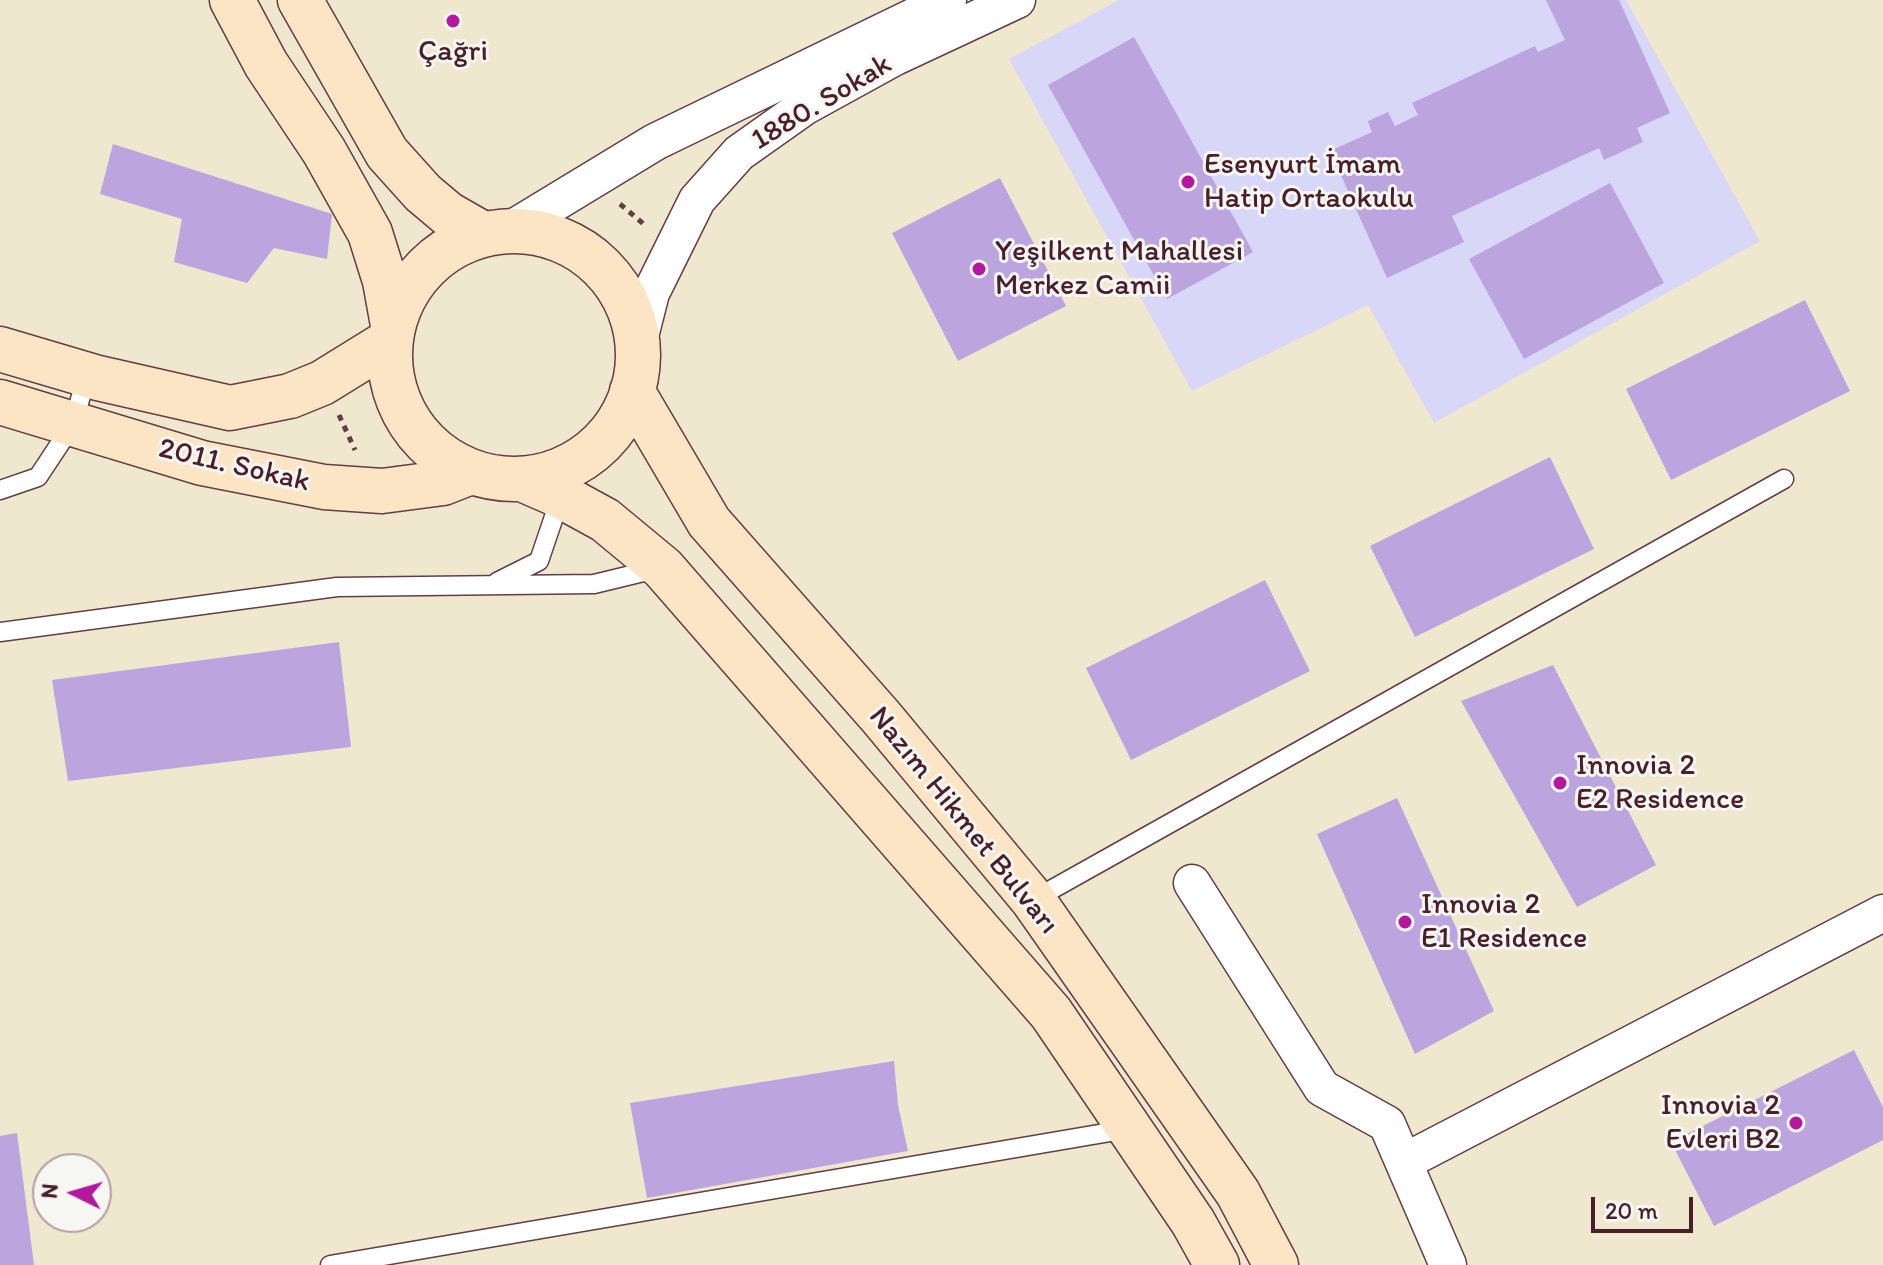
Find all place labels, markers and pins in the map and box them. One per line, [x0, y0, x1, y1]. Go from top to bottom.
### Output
marker: Çağri [444, 12, 462, 30]
place label: Çağri [418, 34, 488, 70]
place label: Esenyurt İmam Hatip Ortaokulu [1204, 147, 1414, 218]
marker: Esenyurt İmam Hatip Ortaokulu [1179, 173, 1197, 191]
place label: Yeşilkent Mahallesi Merkez Camii [995, 234, 1243, 304]
marker: Yeşilkent Mahallesi Merkez Camii [970, 260, 988, 278]
place label: Innovia 2 E2 Residence [1576, 748, 1744, 818]
marker: Innovia 2 E2 Residence [1551, 774, 1569, 792]
place label: Innovia 2 E1 Residence [1421, 887, 1587, 958]
marker: Innovia 2 E1 Residence [1396, 913, 1414, 931]
place label: Innovia 2 Evleri B2 [1661, 1088, 1780, 1158]
marker: Innovia 2 Evleri B2 [1787, 1114, 1805, 1132]

